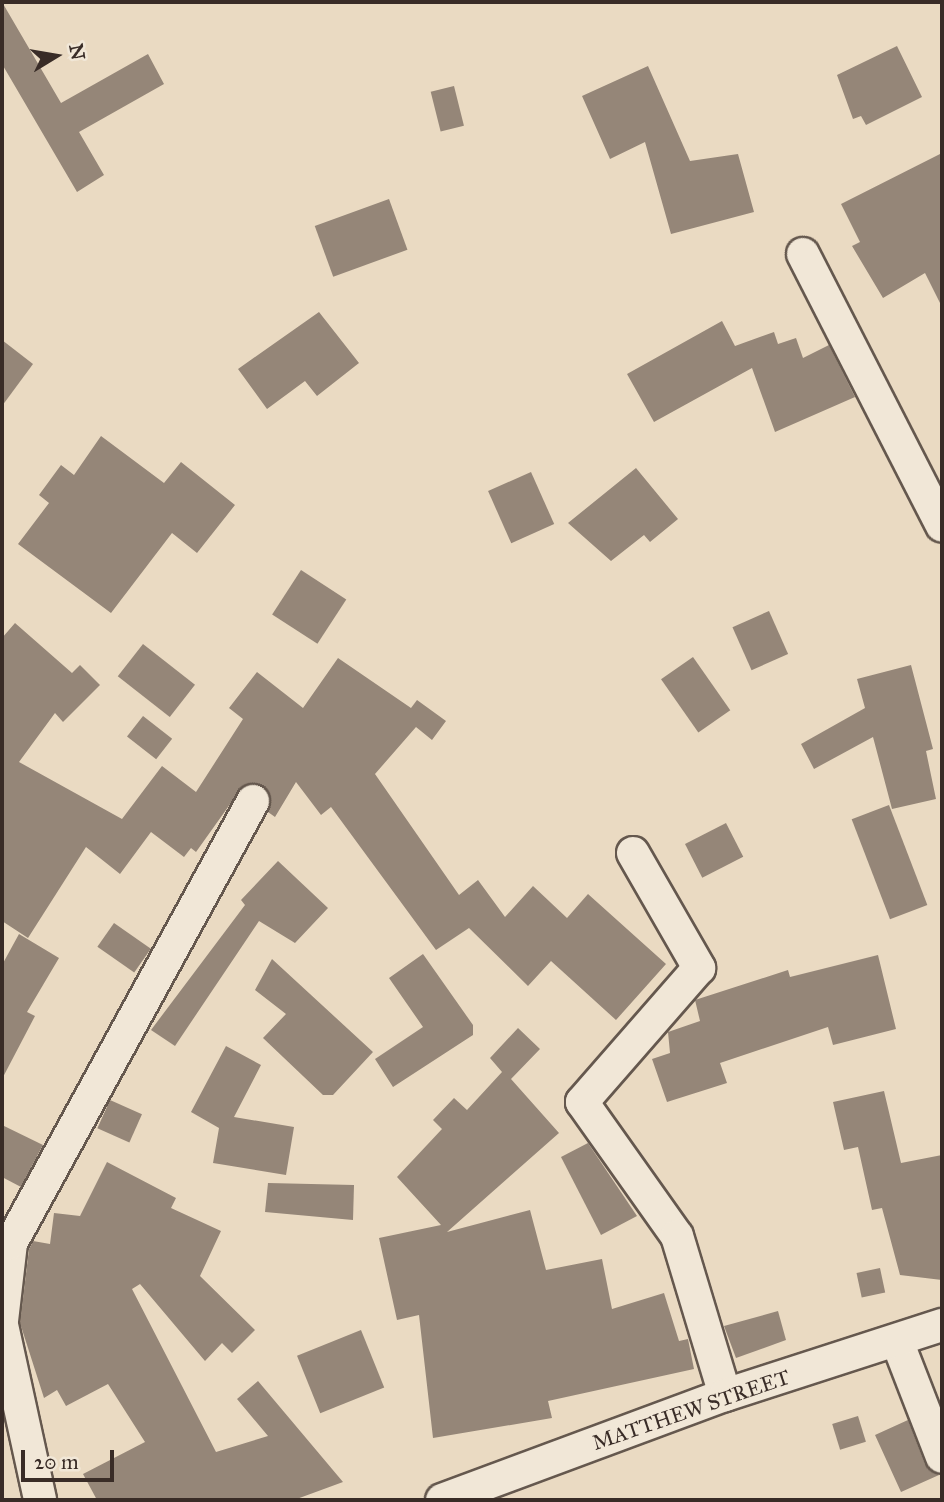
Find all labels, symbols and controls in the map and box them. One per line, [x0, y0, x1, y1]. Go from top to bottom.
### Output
north arrow [21, 21, 91, 91]
text: N [64, 42, 90, 62]
street label: MATTHEW STREET [589, 1364, 793, 1456]
scale bar [24, 1436, 117, 1480]
text: 20 m [34, 1449, 79, 1475]

